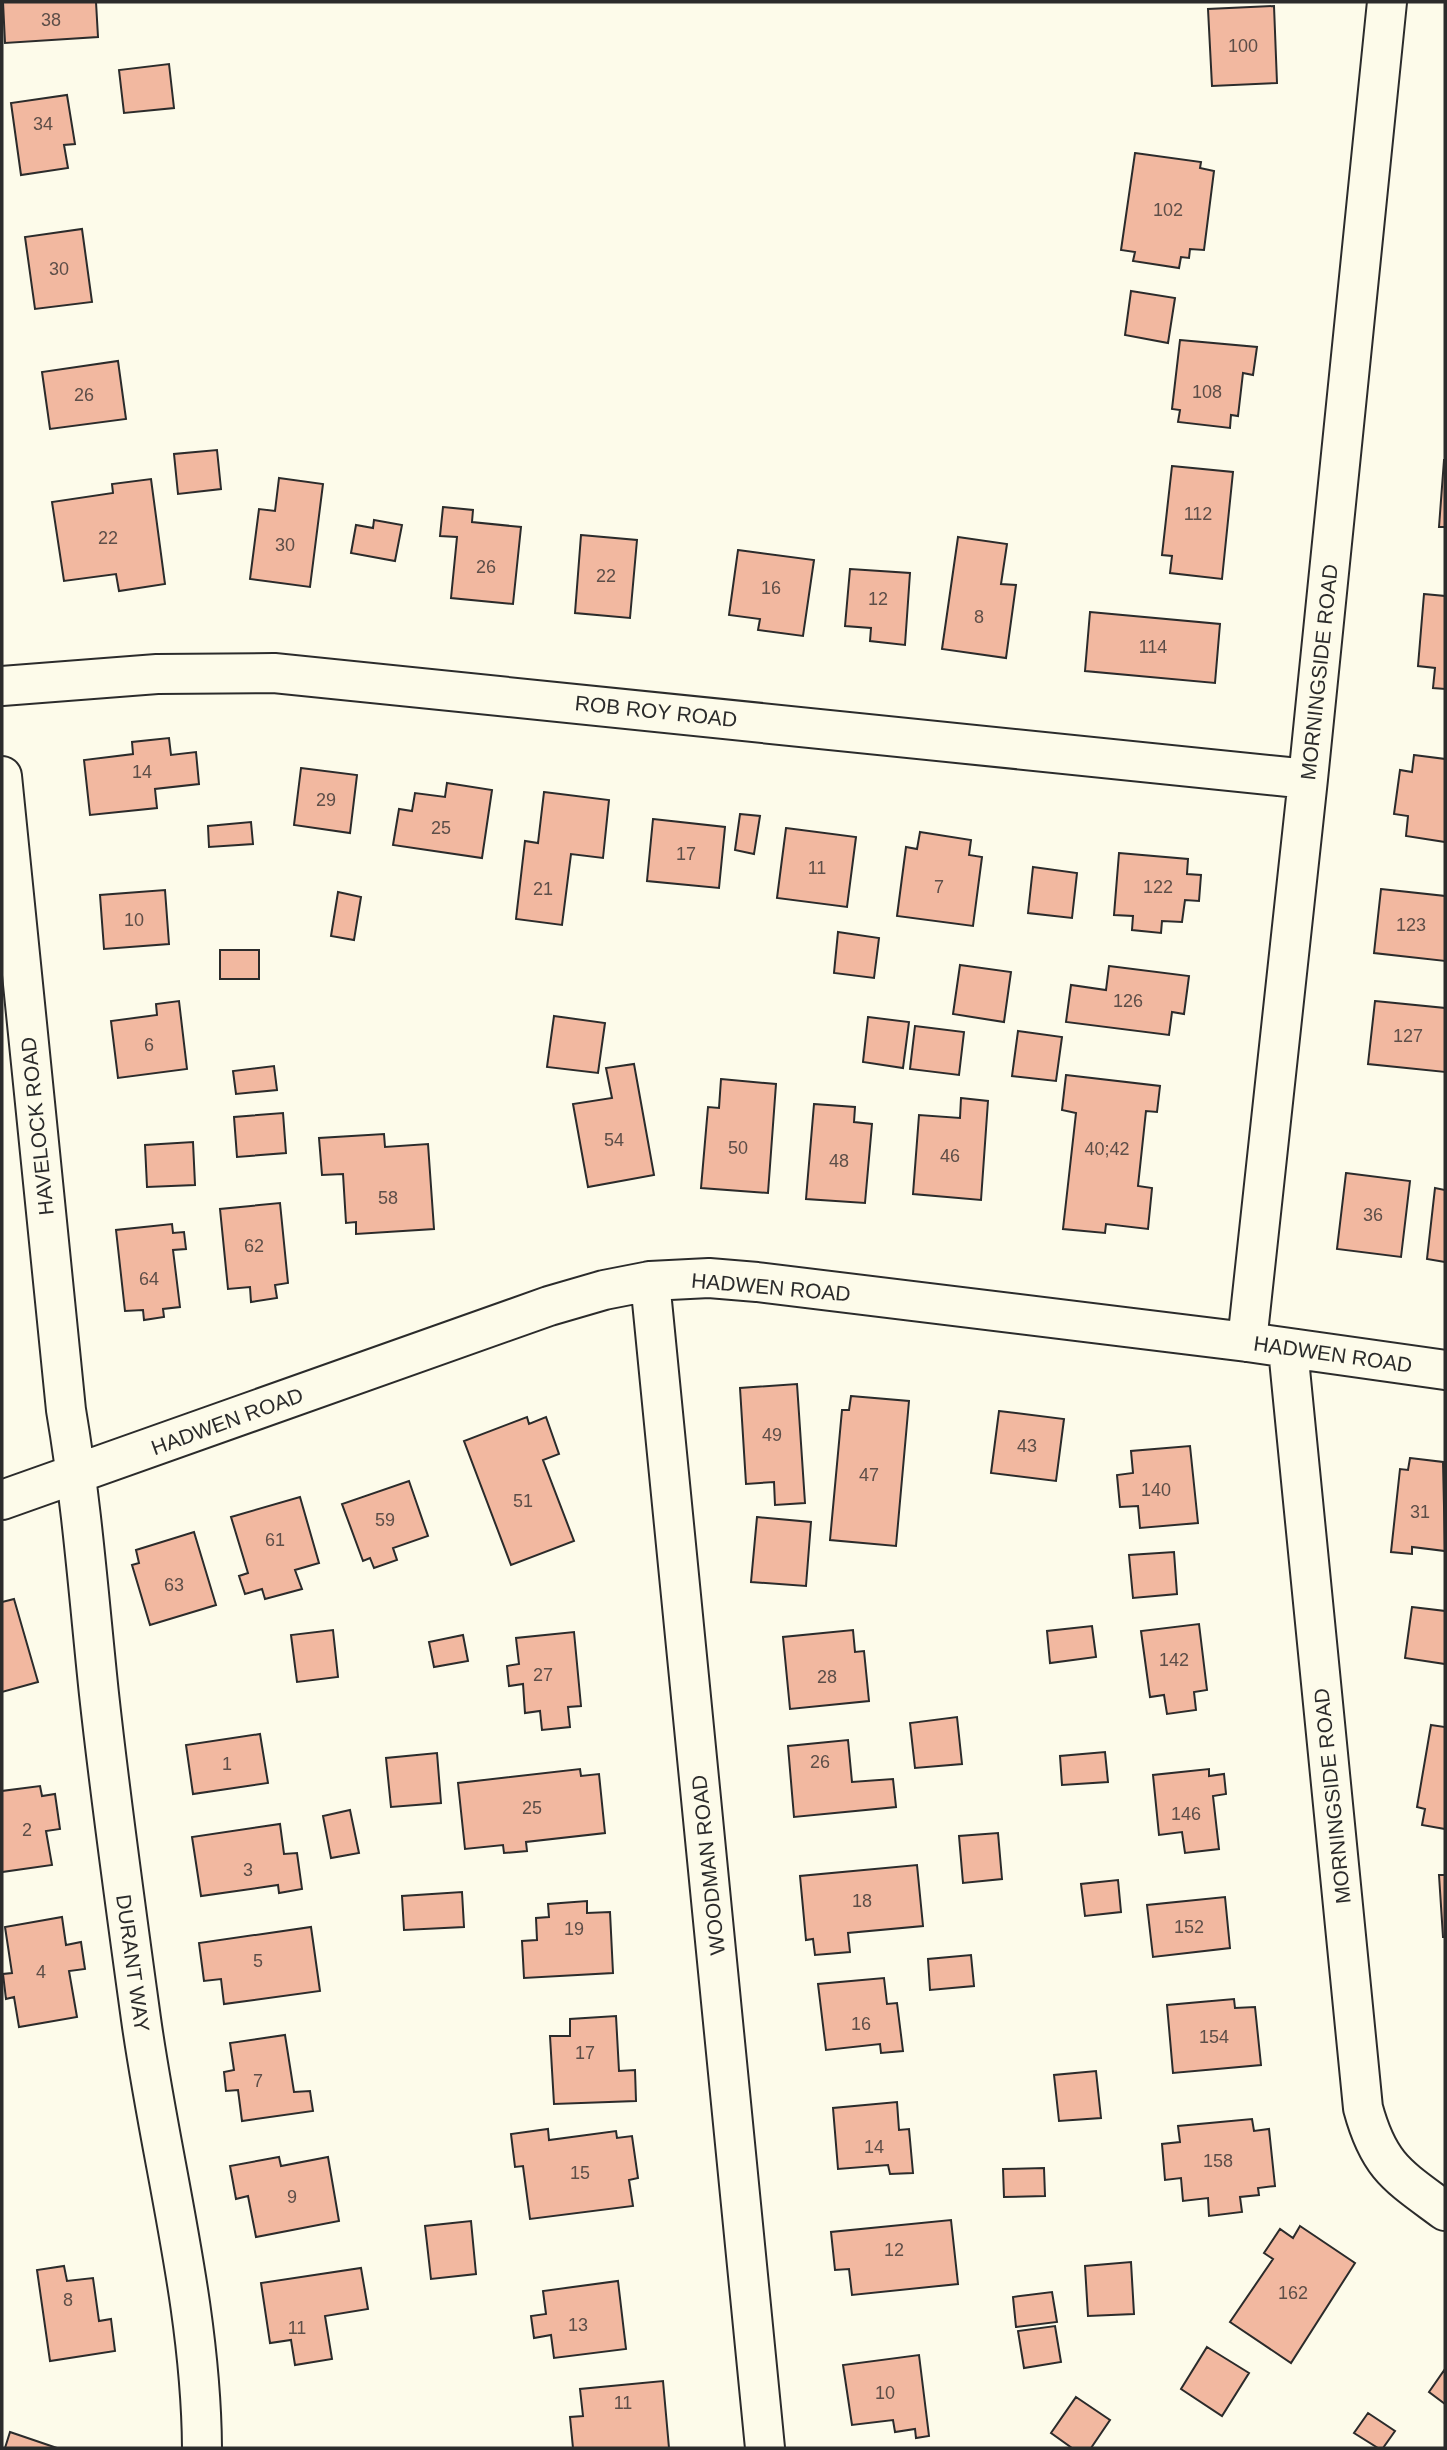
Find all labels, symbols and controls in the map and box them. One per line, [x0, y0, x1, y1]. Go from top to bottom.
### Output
house number: 38 [41, 10, 61, 30]
house number: 100 [1228, 36, 1258, 56]
house number: 34 [33, 114, 53, 134]
house number: 102 [1153, 200, 1183, 220]
house number: 30 [49, 259, 69, 279]
house number: 108 [1192, 382, 1222, 402]
house number: 26 [74, 385, 94, 405]
house number: 112 [1184, 504, 1212, 524]
house number: 22 [98, 528, 118, 548]
house number: 30 [275, 535, 295, 555]
house number: 26 [476, 557, 496, 577]
street label: MORNINGSIDE ROAD [1296, 563, 1342, 781]
house number: 22 [596, 566, 616, 586]
house number: 16 [761, 578, 781, 598]
house number: 12 [868, 589, 888, 609]
house number: 8 [974, 607, 984, 627]
house number: 114 [1139, 637, 1167, 657]
street label: ROB ROY ROAD [574, 691, 738, 731]
house number: 14 [132, 762, 152, 782]
house number: 29 [316, 790, 336, 810]
house number: 25 [431, 818, 451, 838]
house number: 17 [676, 844, 696, 864]
house number: 11 [808, 858, 826, 878]
house number: 7 [934, 877, 944, 897]
house number: 122 [1143, 877, 1173, 897]
house number: 21 [533, 879, 553, 899]
house number: 10 [124, 910, 144, 930]
house number: 123 [1396, 915, 1426, 935]
house number: 126 [1113, 991, 1143, 1011]
house number: 127 [1393, 1026, 1423, 1046]
house number: 6 [144, 1035, 154, 1055]
street label: HAVELOCK ROAD [16, 1036, 58, 1216]
house number: 54 [604, 1130, 624, 1150]
house number: 50 [728, 1138, 748, 1158]
house number: 40;42 [1084, 1139, 1130, 1159]
house number: 46 [940, 1146, 960, 1166]
house number: 48 [829, 1151, 849, 1171]
house number: 58 [378, 1188, 398, 1208]
house number: 36 [1363, 1205, 1383, 1225]
house number: 62 [244, 1236, 264, 1256]
house number: 64 [139, 1269, 159, 1289]
street label: HADWEN ROAD [690, 1269, 852, 1305]
street label: HADWEN ROAD [1252, 1331, 1414, 1377]
street label: HADWEN ROAD [148, 1383, 306, 1459]
house number: 49 [762, 1425, 782, 1445]
house number: 43 [1017, 1436, 1037, 1456]
house number: 47 [859, 1465, 879, 1485]
house number: 140 [1141, 1480, 1171, 1500]
house number: 51 [513, 1491, 533, 1511]
house number: 31 [1410, 1502, 1430, 1522]
house number: 59 [375, 1510, 395, 1530]
house number: 61 [265, 1530, 285, 1550]
house number: 63 [164, 1575, 184, 1595]
house number: 142 [1159, 1650, 1189, 1670]
house number: 27 [533, 1665, 553, 1685]
house number: 28 [817, 1667, 837, 1687]
street label: MORNINGSIDE ROAD [1309, 1687, 1355, 1905]
house number: 26 [810, 1752, 830, 1772]
house number: 1 [222, 1754, 232, 1774]
street label: WOODMAN ROAD [687, 1774, 729, 1956]
house number: 25 [522, 1798, 542, 1818]
house number: 146 [1171, 1804, 1201, 1824]
house number: 2 [22, 1820, 32, 1840]
house number: 3 [243, 1860, 253, 1880]
house number: 18 [852, 1891, 872, 1911]
street label: DURANT WAY [112, 1893, 154, 2033]
house number: 152 [1174, 1917, 1204, 1937]
house number: 19 [564, 1919, 584, 1939]
house number: 5 [253, 1951, 263, 1971]
house number: 4 [36, 1962, 46, 1982]
house number: 16 [851, 2014, 871, 2034]
house number: 154 [1199, 2027, 1229, 2047]
house number: 17 [575, 2043, 595, 2063]
house number: 7 [253, 2071, 263, 2091]
house number: 14 [864, 2137, 884, 2157]
house number: 158 [1203, 2151, 1233, 2171]
house number: 15 [570, 2163, 590, 2183]
house number: 9 [287, 2187, 297, 2207]
house number: 12 [884, 2240, 904, 2260]
house number: 162 [1278, 2283, 1308, 2303]
house number: 8 [63, 2290, 73, 2310]
house number: 13 [568, 2315, 588, 2335]
house number: 11 [288, 2318, 306, 2338]
house number: 10 [875, 2383, 895, 2403]
house number: 11 [614, 2393, 632, 2413]

